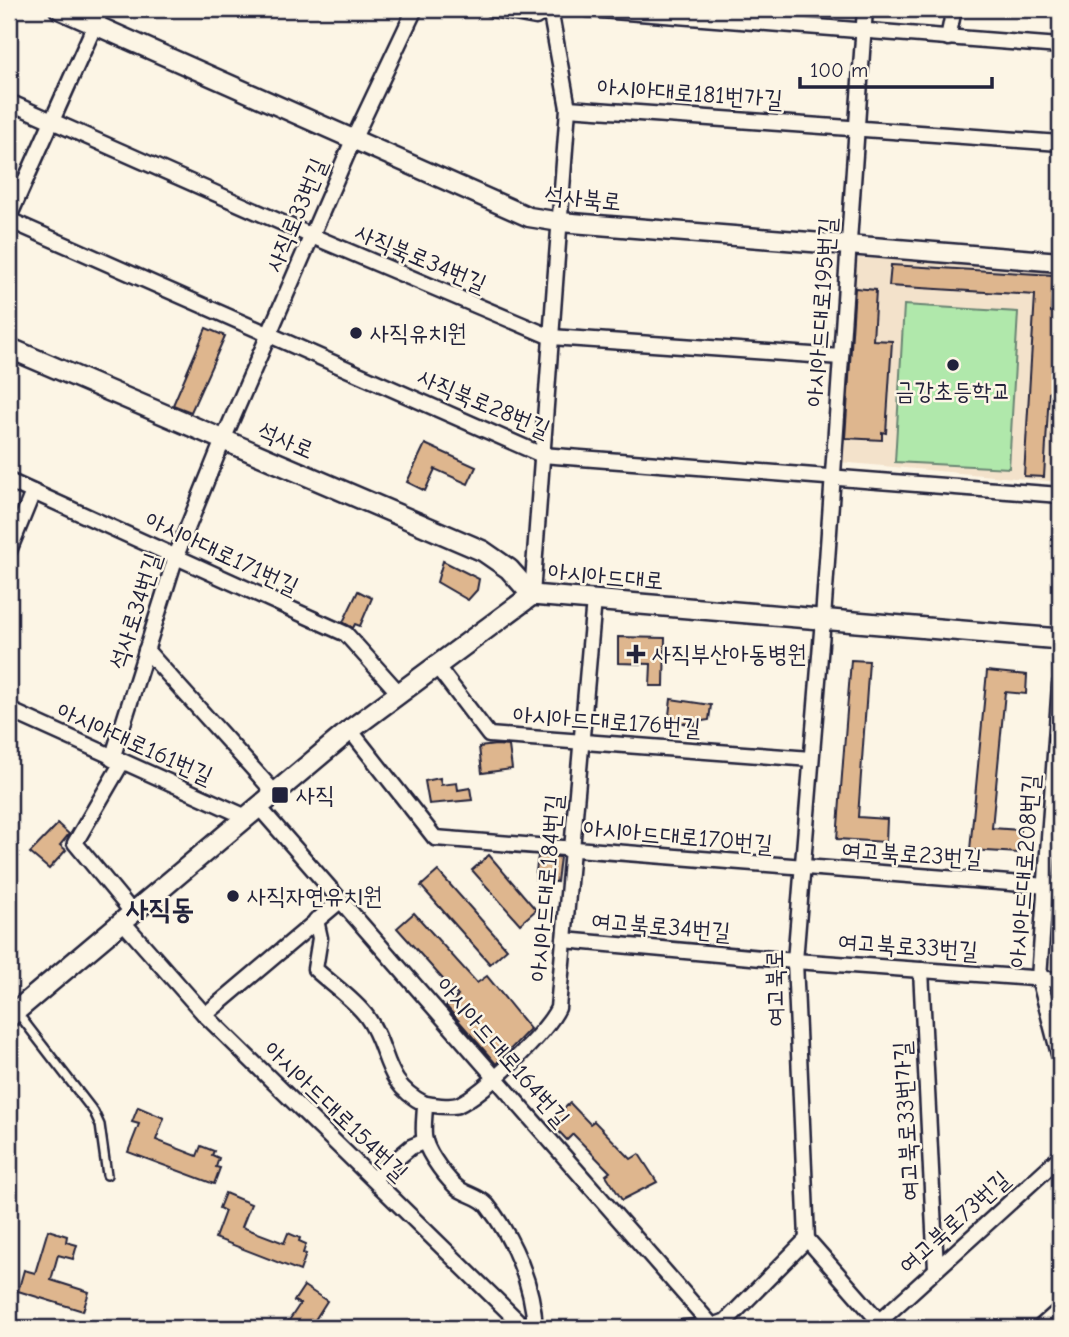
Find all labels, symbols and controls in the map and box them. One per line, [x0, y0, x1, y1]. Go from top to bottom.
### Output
scale bar [800, 46, 992, 90]
text: 100 m [810, 58, 868, 82]
street label: 아시아대로181번가길 [596, 73, 784, 113]
street label: 사직로33번길 [260, 154, 332, 276]
street label: 석사북로 [543, 180, 623, 216]
street label: 아시아드대로195번길 [800, 216, 842, 408]
street label: 사직북로34번길 [351, 218, 491, 298]
place label: 사직유치원 [370, 319, 467, 347]
marker: 사직유치원 [348, 325, 364, 341]
marker: 금강초등학교 [945, 357, 961, 373]
street label: 사직북로28번길 [414, 363, 554, 443]
place label: 금강초등학교 [895, 377, 1011, 405]
street label: 석사로 [254, 416, 318, 464]
street label: 아시아대로171번길 [141, 505, 303, 601]
street label: 석사로34번길 [103, 549, 167, 673]
street label: 아시아드대로 [547, 557, 665, 595]
place label: 사직부산아동병원 [652, 640, 807, 668]
marker: 사직부산아동병원 [626, 644, 646, 664]
street label: 아시아대로161번길 [53, 696, 217, 790]
street label: 아시아드대로176번길 [512, 700, 702, 742]
street label: 아시아드대로208번길 [1003, 773, 1045, 969]
place label: 사직 [296, 781, 335, 809]
marker: 사직 [270, 785, 290, 805]
street label: 아시아드대로184번길 [524, 793, 568, 983]
street label: 아시아드대로170번길 [582, 814, 774, 858]
street label: 여고북로23번길 [841, 835, 983, 873]
place label: 사직자연유치원 [247, 882, 382, 910]
marker: 사직자연유치원 [225, 888, 241, 904]
district label: 사직동 [125, 893, 194, 925]
street label: 여고북로34번길 [590, 906, 732, 946]
street label: 여고북로33번길 [837, 927, 979, 965]
street label: 여고북로 [760, 949, 790, 1027]
street label: 아시아드대로164번길 [431, 972, 575, 1132]
street label: 아시아드대로154번길 [258, 1035, 414, 1187]
street label: 여고북로33번가길 [888, 1041, 924, 1201]
street label: 여고북로73번길 [893, 1165, 1015, 1279]

